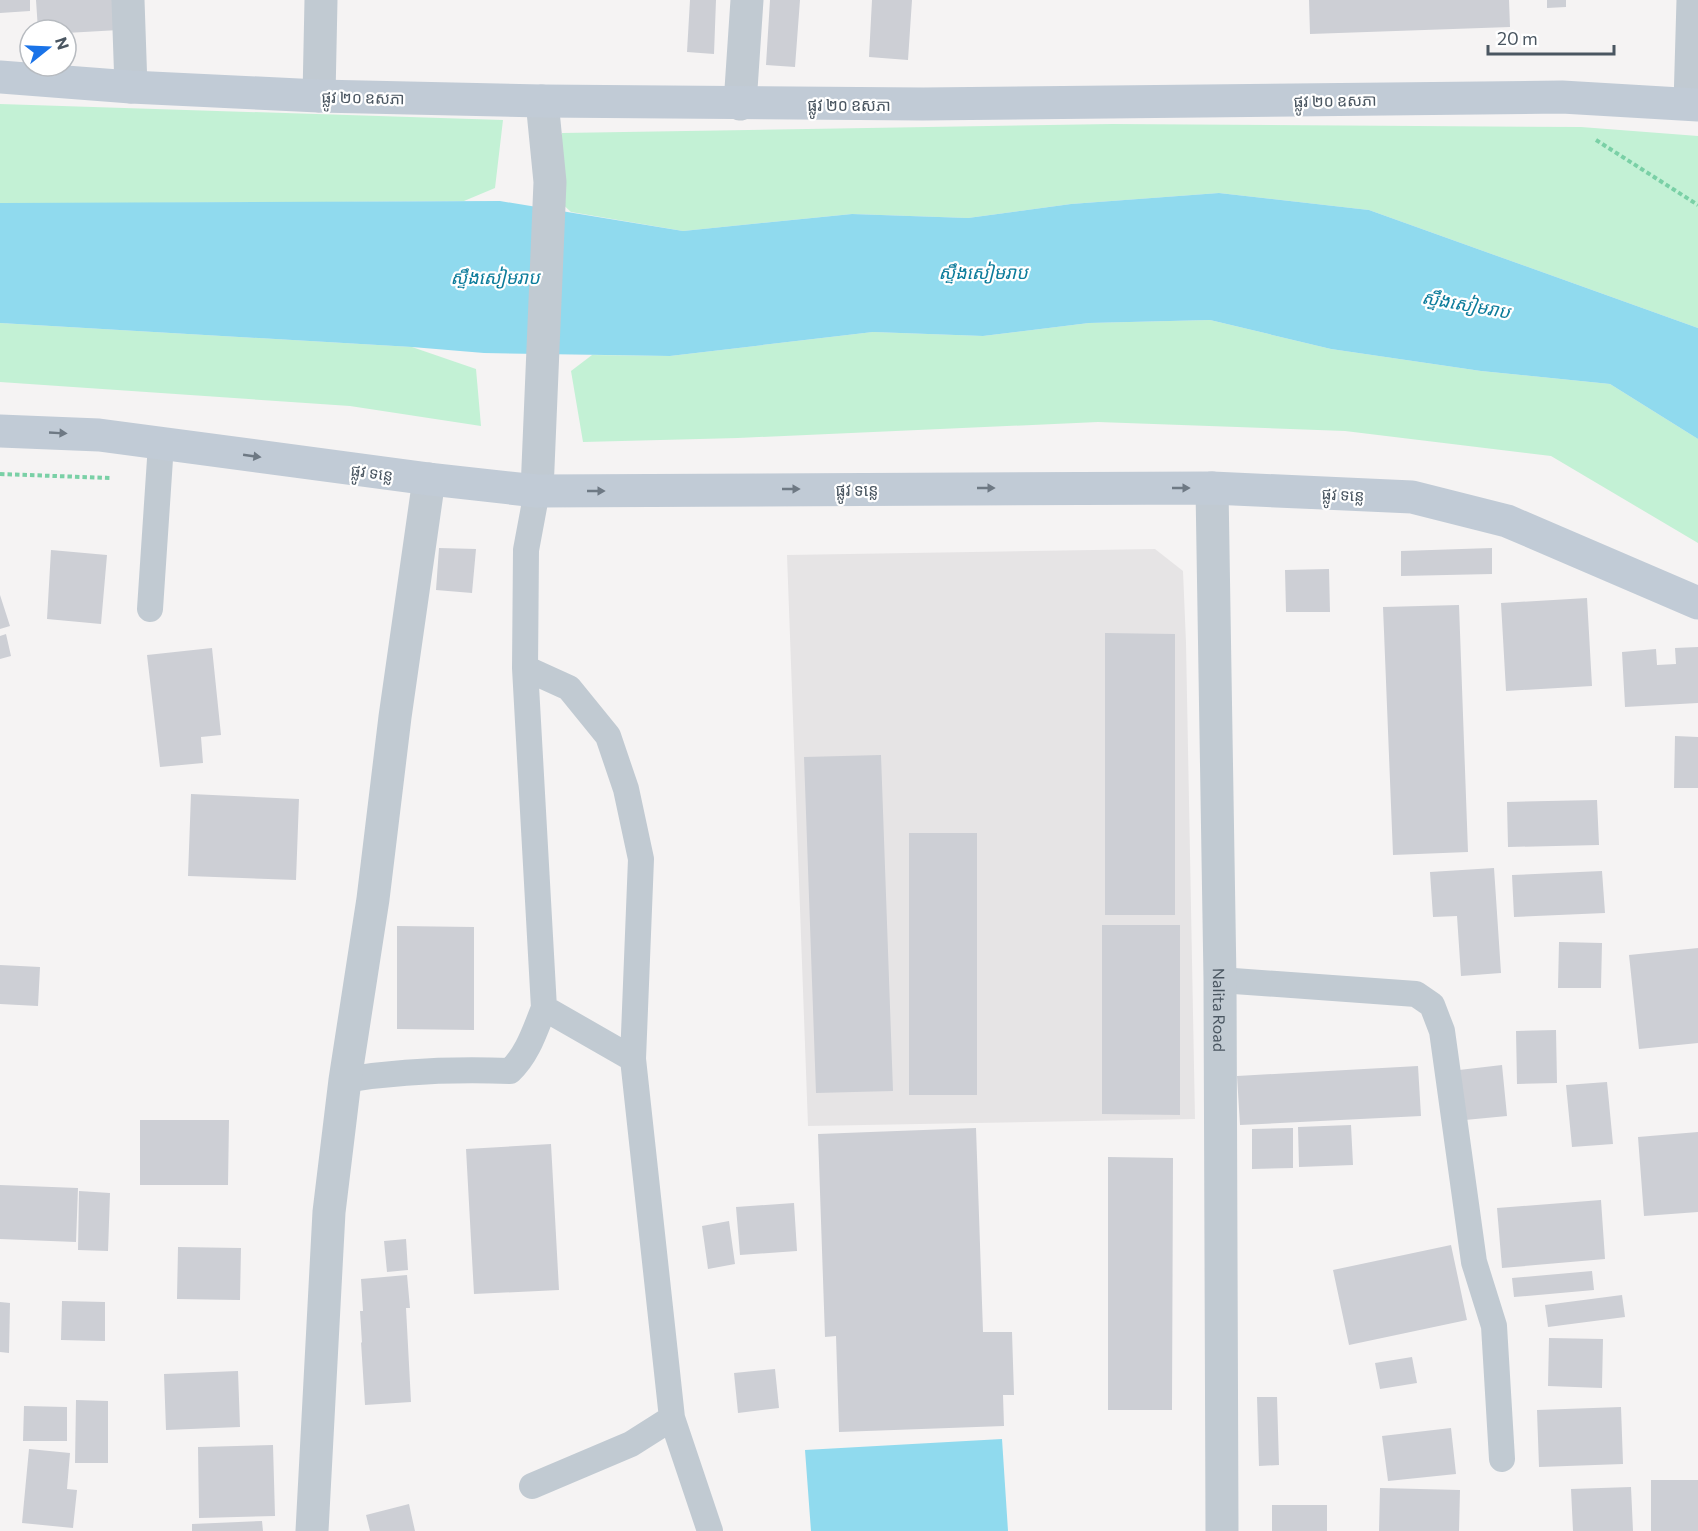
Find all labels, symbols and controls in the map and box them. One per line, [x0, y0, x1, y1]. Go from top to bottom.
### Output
north arrow [18, 18, 78, 78]
scale bar [1488, 18, 1614, 56]
text: 20 m [1497, 27, 1538, 49]
text: N [52, 35, 74, 52]
street label: ផ្លូវ ២០ ឧសភា [321, 87, 405, 113]
street label: ផ្លូវ ២០ ឧសភា [1293, 90, 1377, 116]
street label: ផ្លូវ ២០ ឧសភា [807, 95, 891, 119]
water label: ស្ទឹងសៀមរាប [938, 261, 1029, 284]
water label: ស្ទឹងសៀមរាប [450, 266, 541, 289]
water label: ស្ទឹងសៀមរាប [1420, 285, 1513, 324]
one-way arrow [49, 429, 68, 438]
one-way arrow [243, 451, 262, 461]
street label: ផ្លូវ ទន្លេ [349, 460, 395, 490]
street label: ផ្លូវ ទន្លេ [836, 480, 878, 504]
one-way arrow [976, 483, 995, 493]
one-way arrow [1171, 483, 1190, 493]
street label: ផ្លូវ ទន្លេ [1321, 483, 1365, 510]
one-way arrow [781, 484, 800, 494]
one-way arrow [586, 486, 605, 496]
street label: Nalita Road [1210, 968, 1230, 1052]

